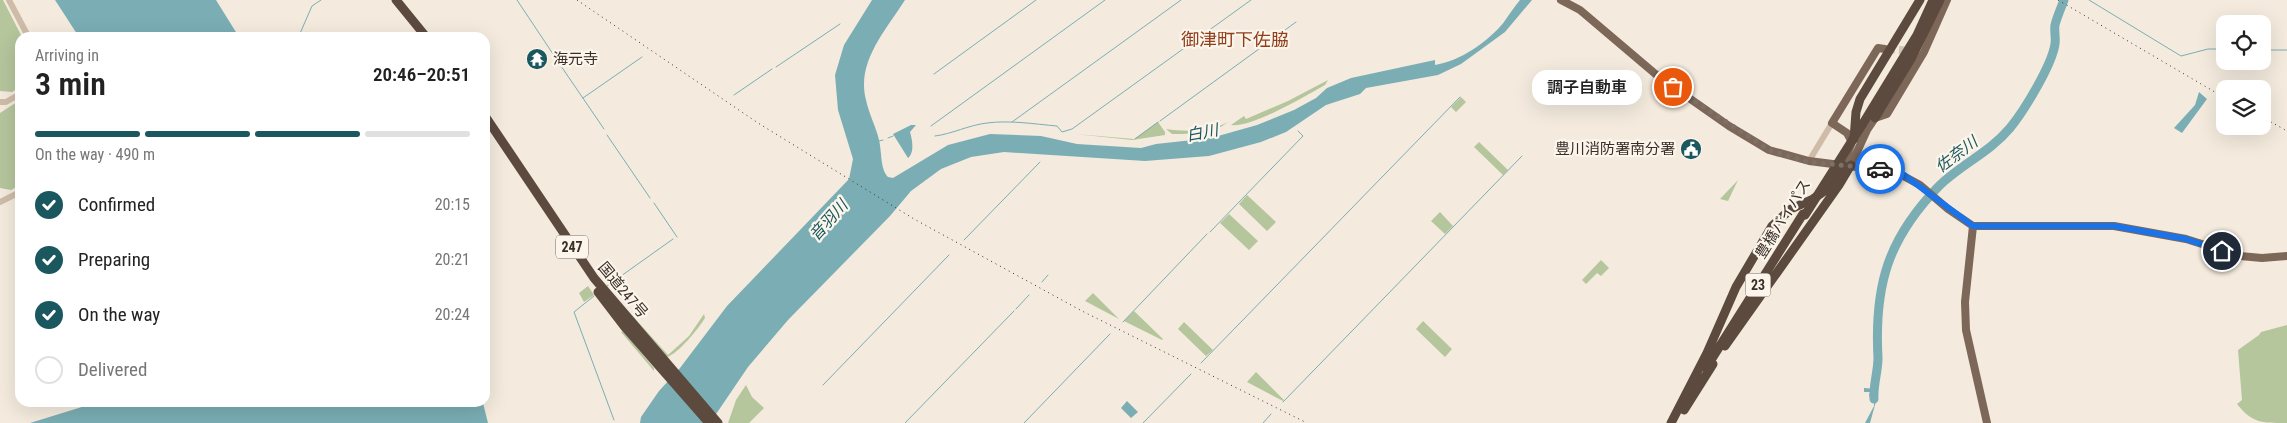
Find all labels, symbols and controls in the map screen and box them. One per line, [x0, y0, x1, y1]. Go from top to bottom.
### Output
map controls [2216, 15, 2271, 135]
button: locate [2216, 15, 2271, 70]
district label: 御津町下佐脇 [1181, 29, 1289, 50]
text: Arriving in [35, 46, 99, 65]
temple icon: 海元寺 [525, 47, 549, 71]
place label: 海元寺 [553, 50, 598, 68]
text: 20:46–20:51 [373, 63, 470, 86]
text: 3 min [35, 65, 106, 103]
pin [1652, 66, 1694, 108]
callout: 調子自動車 [1533, 70, 1643, 104]
icon: bag [1659, 73, 1687, 101]
text: 調子自動車 [1547, 78, 1627, 97]
button: layers [2216, 80, 2271, 135]
water label: 白川 [1185, 120, 1222, 145]
water label: 佐奈川 [1931, 131, 1983, 176]
public building icon: 豊川消防署南分署 [1679, 137, 1703, 161]
place label: 豊川消防署南分署 [1555, 140, 1675, 158]
courier [1855, 144, 1905, 194]
text: On the way · 490 m [35, 145, 155, 164]
icon: car [1866, 155, 1894, 183]
street label: 豊橋バイパス [1752, 176, 1814, 262]
icon: check [35, 191, 63, 219]
text: Confirmed [78, 193, 155, 216]
text: 20:15 [435, 195, 470, 214]
water label: 音羽川 [805, 195, 853, 245]
pin [2201, 230, 2243, 272]
road number: 247 [556, 236, 588, 258]
icon: home [2208, 237, 2236, 265]
icon: check [35, 246, 63, 274]
text: Preparing [78, 248, 150, 271]
text: 20:21 [435, 250, 470, 269]
street label: 国道247号 [595, 258, 651, 322]
road number: 23 [1746, 274, 1770, 296]
icon: check [35, 301, 63, 329]
text: On the way [78, 303, 160, 326]
text: 20:24 [435, 305, 470, 324]
text: Delivered [78, 358, 147, 381]

